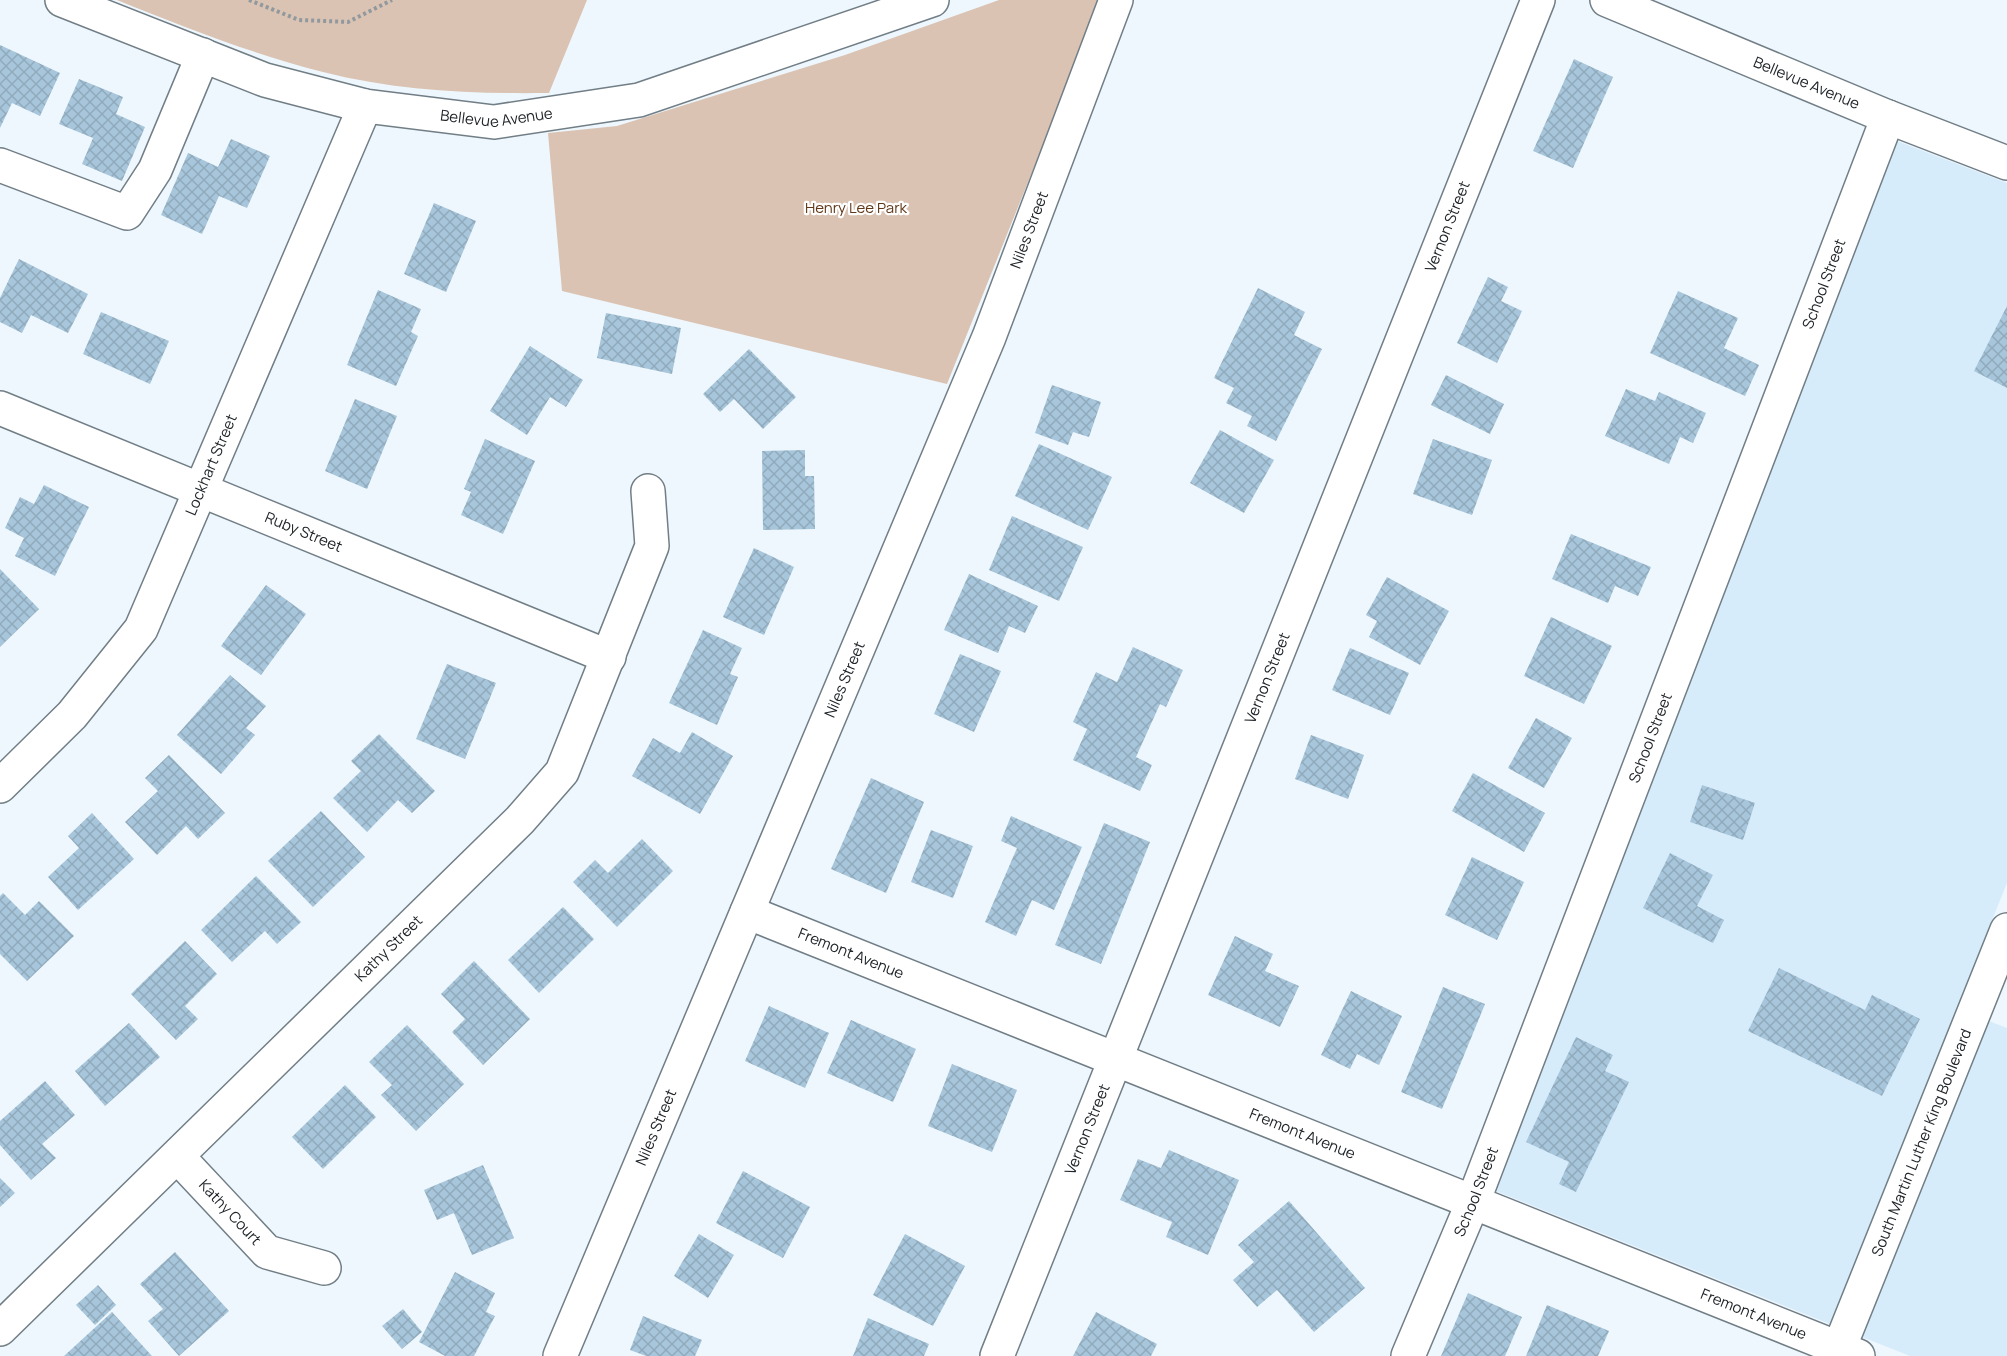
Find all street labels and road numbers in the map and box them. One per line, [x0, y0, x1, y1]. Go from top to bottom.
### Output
street label: Bellevue Avenue [1750, 51, 1863, 114]
street label: Bellevue Avenue [439, 102, 554, 132]
street label: Vernon Street [1420, 178, 1475, 275]
street label: Niles Street [1005, 188, 1053, 271]
street label: School Street [1797, 236, 1850, 332]
street label: Lockhart Street [180, 411, 242, 518]
street label: Ruby Street [262, 506, 346, 557]
street label: Vernon Street [1239, 629, 1295, 726]
street label: Niles Street [819, 638, 870, 721]
street label: School Street [1623, 690, 1677, 786]
street label: Kathy Street [350, 910, 427, 986]
street label: Fremont Avenue [795, 923, 907, 984]
street label: South Martin Luther King Boulevard [1866, 1025, 1976, 1259]
street label: Vernon Street [1059, 1081, 1115, 1178]
street label: Niles Street [630, 1086, 681, 1169]
street label: Fremont Avenue [1246, 1103, 1359, 1164]
street label: School Street [1449, 1144, 1503, 1240]
street label: Kathy Court [194, 1175, 266, 1250]
street label: Fremont Avenue [1698, 1283, 1810, 1344]

